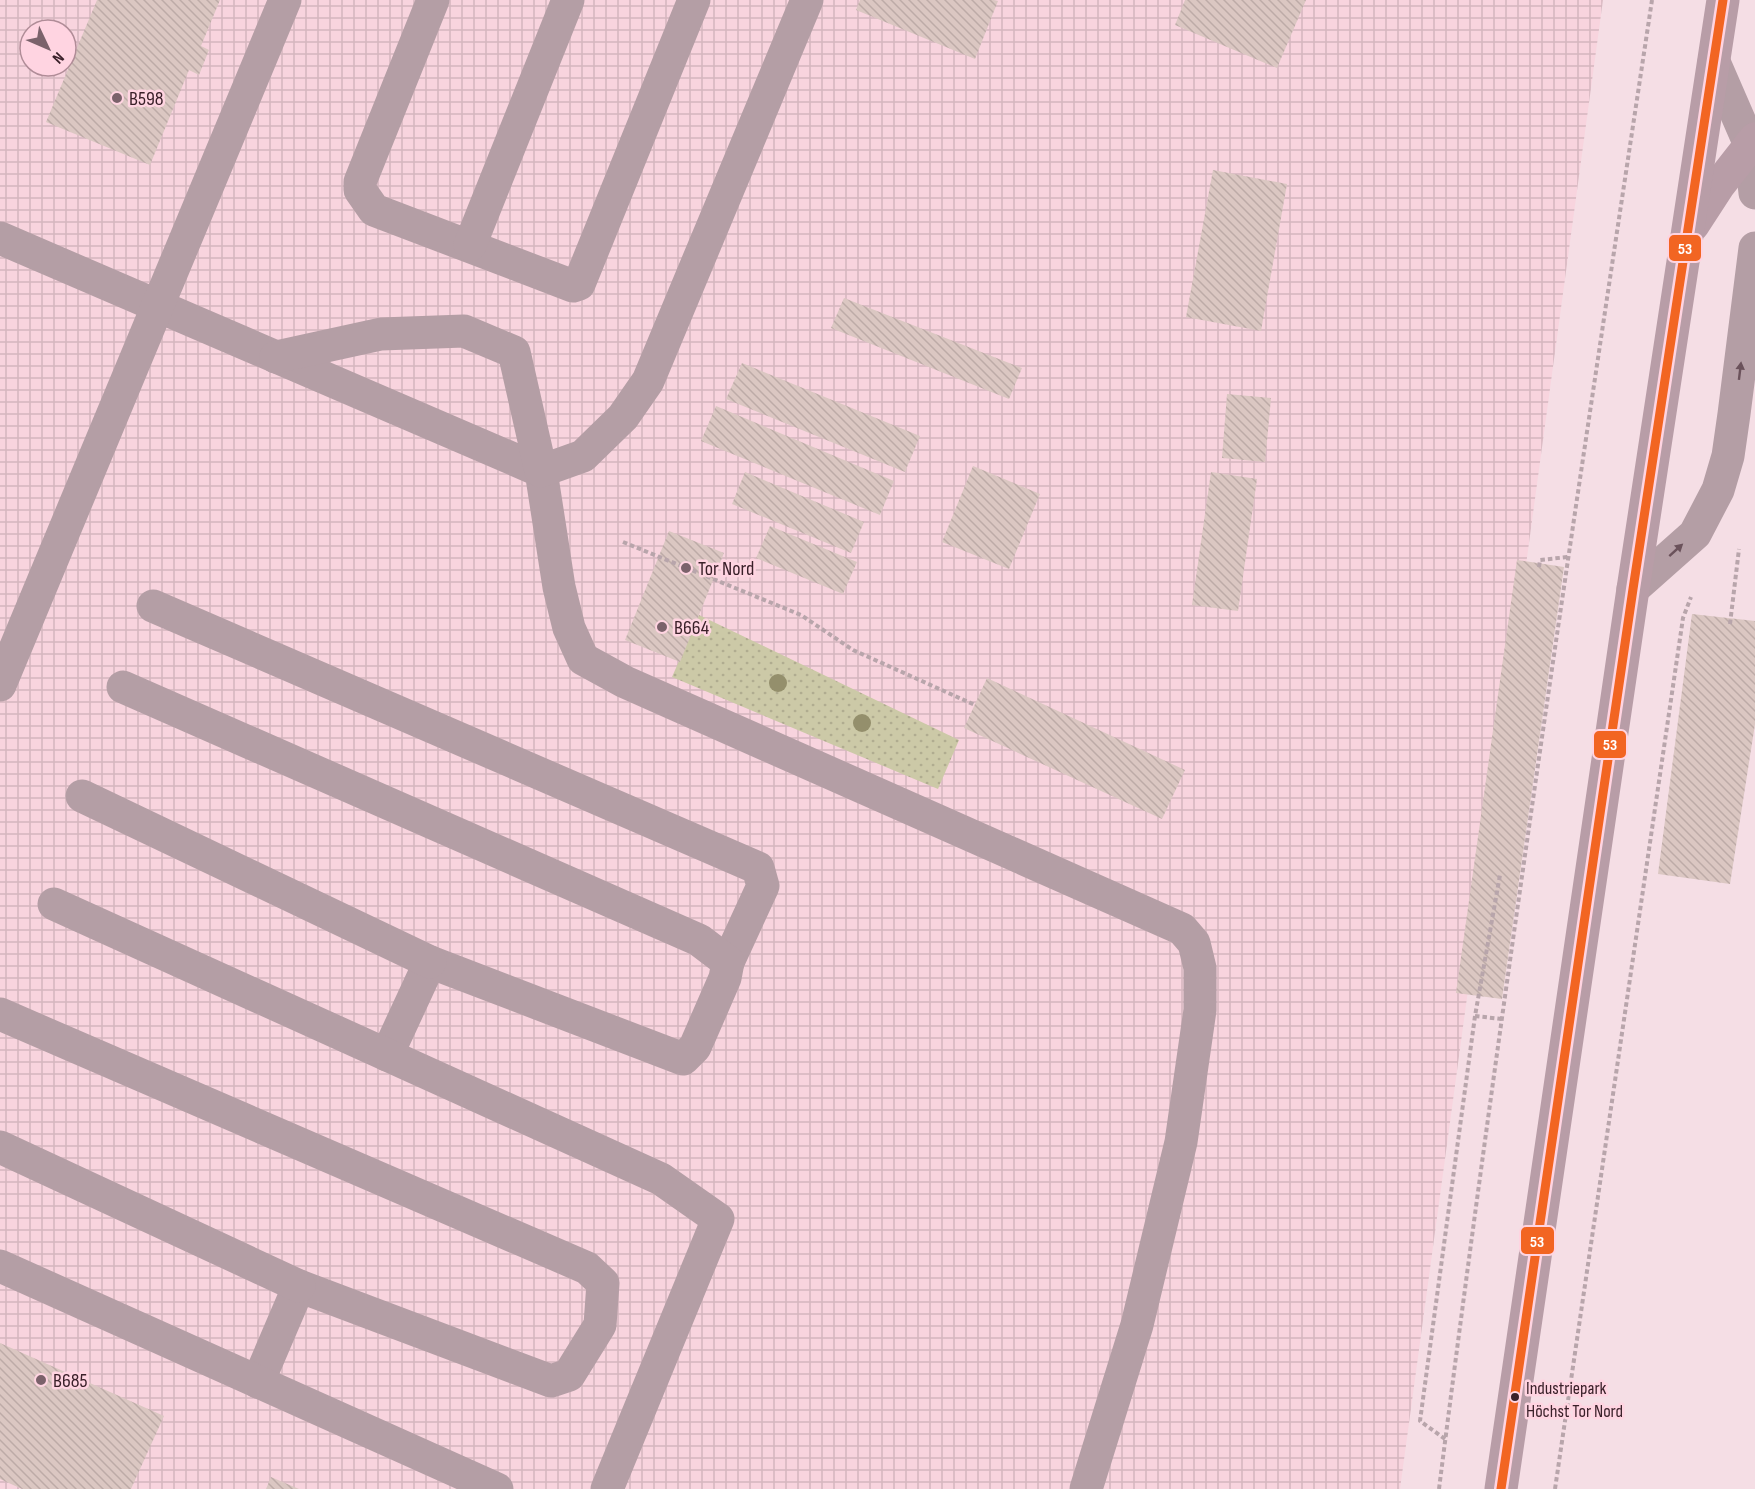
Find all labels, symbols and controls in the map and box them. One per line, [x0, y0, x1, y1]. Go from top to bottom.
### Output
north arrow [18, 18, 78, 78]
text: N [48, 48, 68, 67]
place label: B598 [129, 87, 164, 111]
marker: B598 [110, 91, 124, 105]
line badge: 53 [1668, 234, 1702, 262]
text: 53 [1678, 240, 1692, 259]
one-way arrow [1735, 362, 1744, 381]
one-way arrow [1668, 544, 1683, 557]
place label: Tor Nord [698, 557, 754, 581]
marker: Tor Nord [679, 561, 693, 575]
place label: B664 [674, 616, 709, 640]
marker: B664 [655, 620, 669, 634]
line badge: 53 [1593, 730, 1627, 759]
text: 53 [1603, 736, 1617, 755]
line badge: 53 [1520, 1226, 1555, 1255]
text: 53 [1530, 1233, 1544, 1252]
place label: B685 [53, 1369, 87, 1393]
marker: B685 [34, 1373, 48, 1387]
place label: Industriepark Höchst Tor Nord [1526, 1378, 1623, 1422]
marker: Industriepark Höchst Tor Nord [1509, 1391, 1521, 1403]

